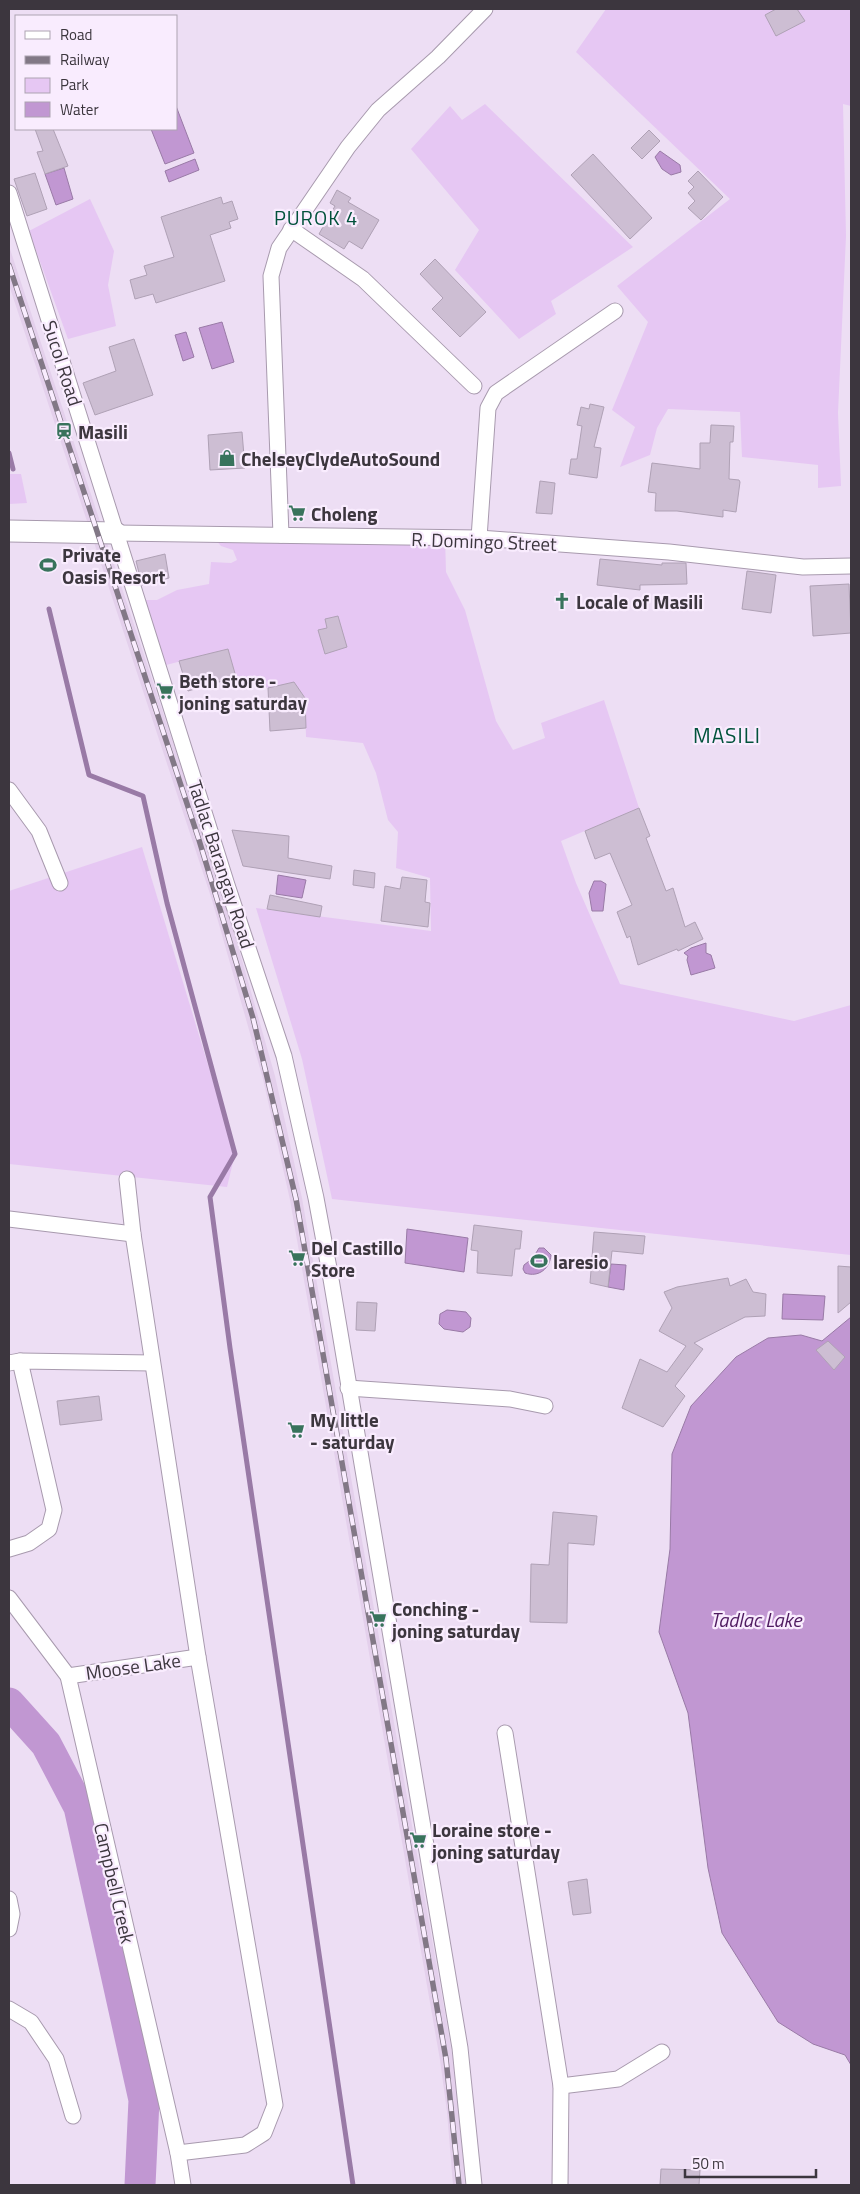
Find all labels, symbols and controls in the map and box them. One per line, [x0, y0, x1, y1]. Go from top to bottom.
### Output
legend [15, 15, 178, 130]
text: Road [60, 23, 92, 46]
text: Railway [60, 48, 110, 71]
text: Park [60, 73, 89, 96]
text: Water [60, 98, 99, 121]
district label: PUROK 4 [274, 202, 358, 233]
street label: Sucol Road [36, 317, 90, 409]
place label: Masili [78, 417, 128, 446]
station icon: Masili [54, 421, 74, 441]
place label: ChelseyClydeAutoSound [241, 444, 440, 473]
shop icon: ChelseyClydeAutoSound [217, 448, 237, 468]
place label: Choleng [311, 499, 377, 528]
supermarket icon: Choleng [287, 503, 307, 523]
street label: R. Domingo Street [411, 524, 558, 558]
place label: Private Oasis Resort [62, 540, 166, 591]
sports icon: Private Oasis Resort [38, 555, 58, 575]
place label: Locale of Masili [576, 587, 703, 616]
church icon: Locale of Masili [552, 591, 572, 611]
place label: Beth store - joning saturday [178, 666, 307, 717]
supermarket icon: Beth store - joning saturday [155, 681, 175, 701]
district label: MASILI [693, 719, 761, 751]
street label: Tadlac Barangay Road [181, 776, 263, 952]
place label: Del Castillo Store [311, 1233, 403, 1284]
place label: laresio [553, 1247, 609, 1276]
supermarket icon: Del Castillo Store [287, 1248, 307, 1268]
sports icon: laresio [529, 1251, 549, 1271]
place label: My little - saturday [310, 1405, 395, 1456]
supermarket icon: My little - saturday [286, 1420, 306, 1440]
place label: Conching - joning saturday [391, 1594, 520, 1645]
water label: Tadlac Lake [711, 1604, 803, 1635]
supermarket icon: Conching - joning saturday [368, 1609, 388, 1629]
street label: Moose Lake [84, 1645, 182, 1687]
place label: Loraine store - joning saturday [431, 1815, 560, 1866]
street label: Campbell Creek [87, 1820, 143, 1946]
supermarket icon: Loraine store - joning saturday [408, 1830, 428, 1850]
scale bar [685, 2146, 816, 2178]
text: 50 m [692, 2152, 725, 2175]

